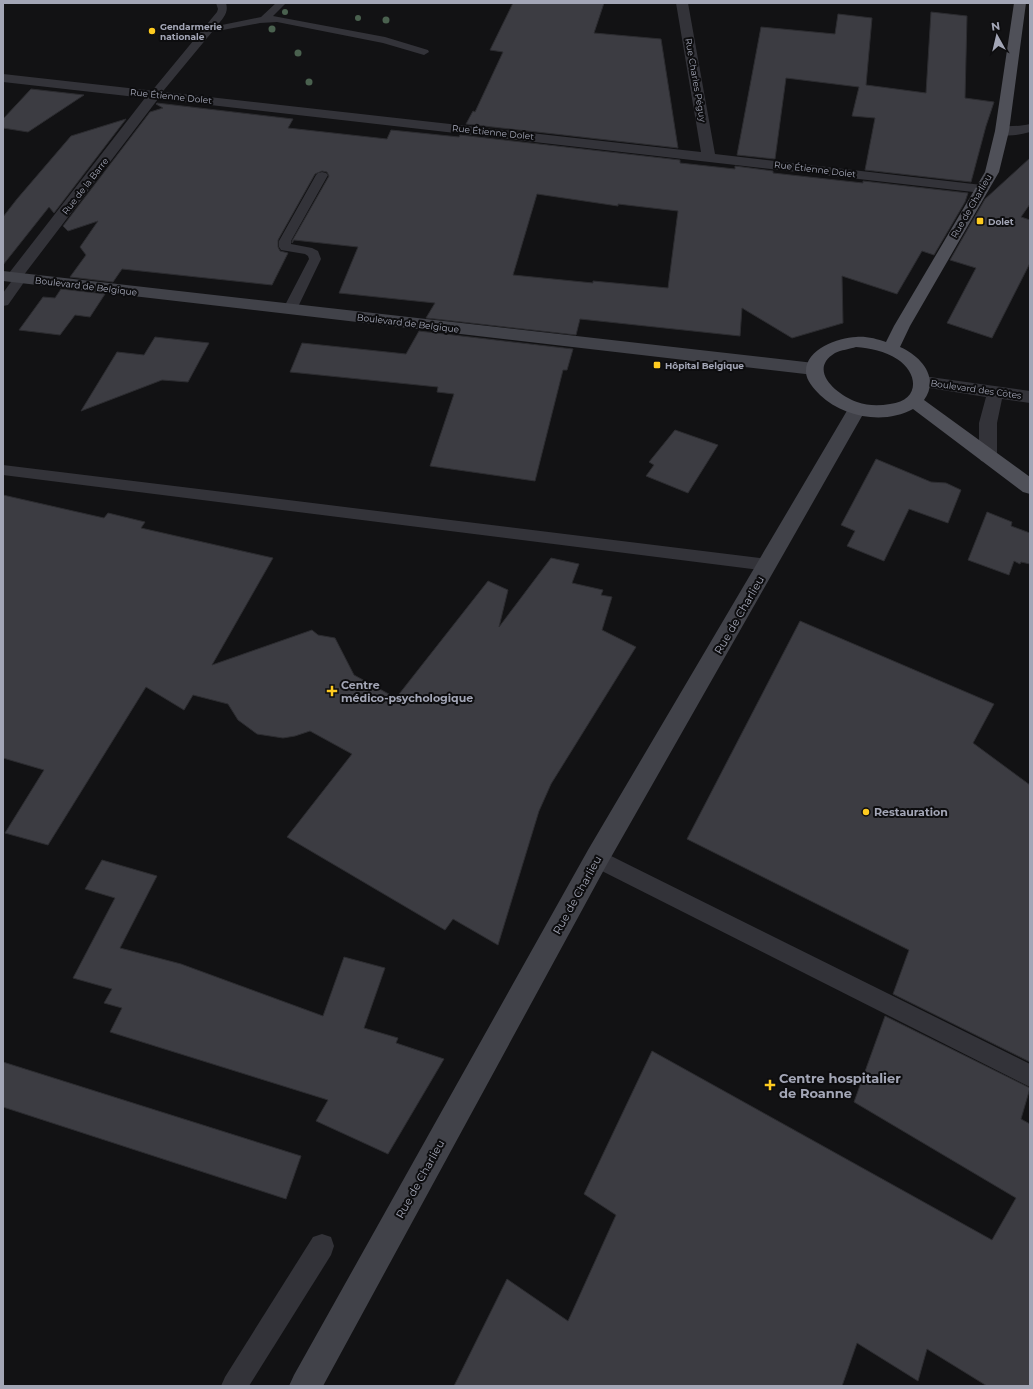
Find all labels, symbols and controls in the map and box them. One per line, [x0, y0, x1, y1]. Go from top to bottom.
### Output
north arrow [977, 16, 1017, 56]
text: N [990, 19, 1001, 34]
place label: Gendarmerie nationale [160, 21, 222, 42]
marker: Gendarmerie nationale [147, 26, 157, 36]
street label: Rue Charles Péguy [683, 37, 709, 123]
street label: Rue Étienne Dolet [129, 86, 213, 106]
street label: Rue Étienne Dolet [451, 122, 535, 142]
street label: Rue de la Barre [59, 155, 111, 217]
street label: Rue Étienne Dolet [773, 159, 857, 180]
street label: Rue de Charlieu [948, 172, 994, 240]
marker: Dolet [975, 216, 985, 226]
place label: Dolet [988, 216, 1014, 227]
street label: Boulevard de Belgique [34, 274, 138, 298]
street label: Boulevard de Belgique [356, 311, 460, 335]
marker: Hôpital Belgique [652, 360, 662, 370]
place label: Hôpital Belgique [665, 360, 744, 371]
street label: Boulevard des Côtes [930, 377, 1023, 401]
street label: Rue de Charlieu [711, 573, 767, 657]
place label: Centre médico-psychologique [341, 678, 473, 705]
marker: Centre médico-psychologique [326, 685, 338, 697]
place label: Restauration [874, 805, 948, 819]
marker: Restauration [861, 807, 871, 817]
street label: Rue de Charlieu [550, 853, 604, 937]
place label: Centre hospitalier de Roanne [779, 1070, 901, 1101]
marker: Centre hospitalier de Roanne [764, 1079, 776, 1091]
street label: Rue de Charlieu [393, 1137, 447, 1221]

